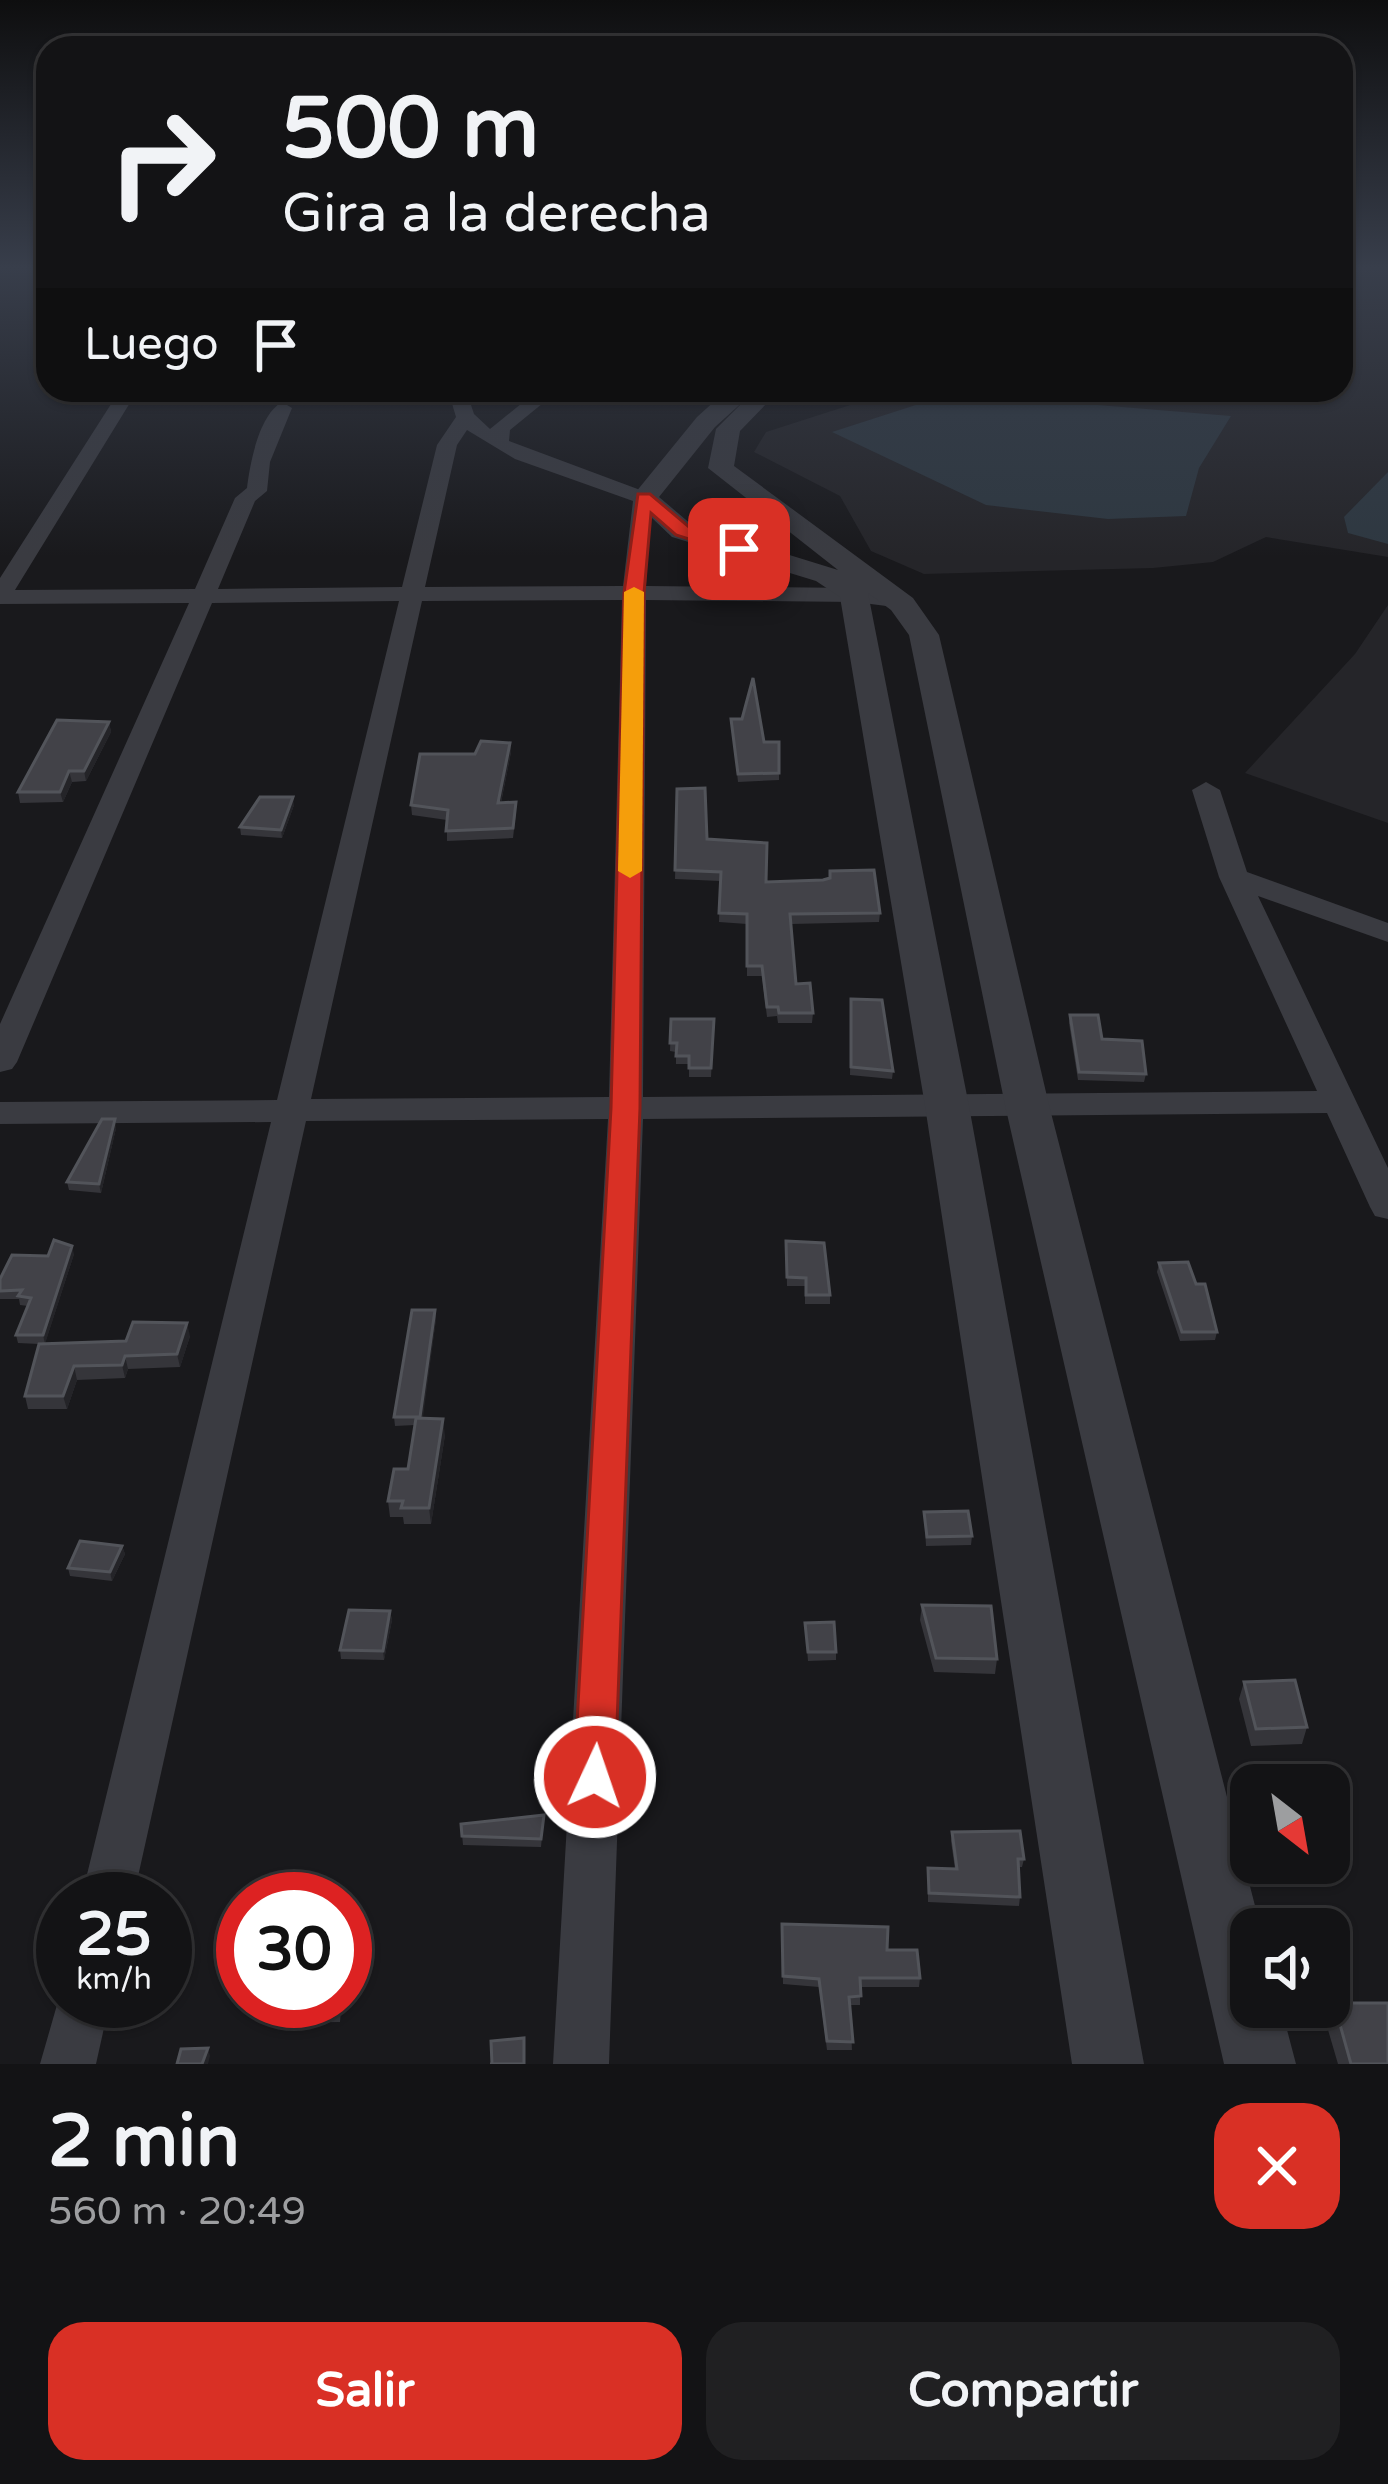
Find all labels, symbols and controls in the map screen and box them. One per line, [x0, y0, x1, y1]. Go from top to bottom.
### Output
text: 500 m [282, 79, 539, 180]
icon: right [84, 84, 240, 240]
text: Gira a la derecha [282, 181, 711, 246]
icon: arrive [243, 312, 309, 378]
text: Luego [84, 318, 219, 372]
pin [688, 498, 790, 600]
icon: arrive [706, 516, 772, 582]
position arrow [532, 1714, 658, 1840]
north arrow [1230, 1764, 1350, 1884]
map controls [1230, 1764, 1350, 2028]
speed limit sign: 30 [216, 1872, 372, 2028]
text: 25 [76, 1899, 152, 1971]
button: sound [1230, 1908, 1350, 2028]
text: km/h [76, 1961, 152, 1998]
text: 2 min [48, 2099, 240, 2186]
button: close [1214, 2103, 1340, 2229]
text: 560 m · 20:49 [48, 2188, 306, 2235]
button: Salir [48, 2322, 682, 2460]
button: Compartir [706, 2322, 1340, 2460]

